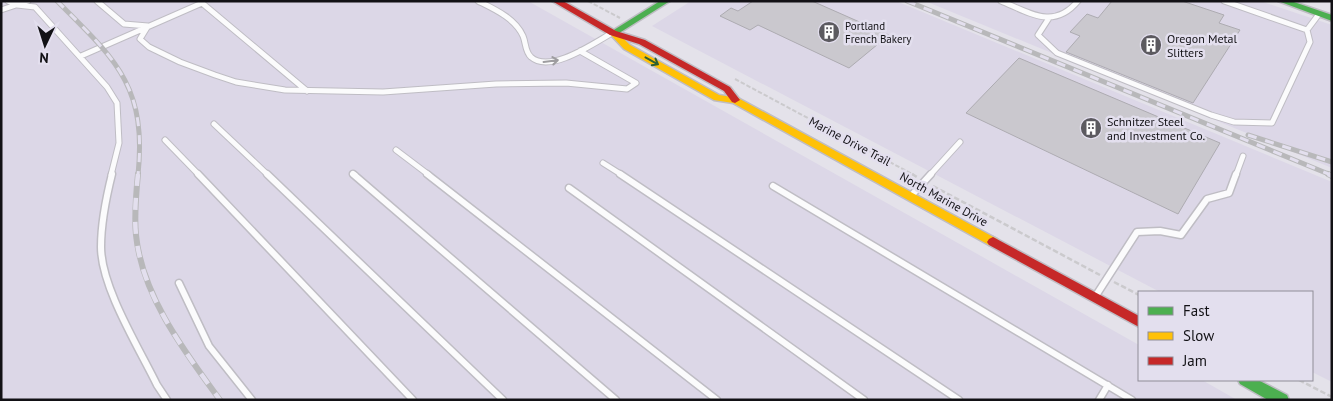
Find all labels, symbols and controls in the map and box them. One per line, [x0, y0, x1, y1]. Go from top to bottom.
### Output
place label: Portland French Bakery [845, 19, 912, 46]
north arrow [20, 20, 70, 70]
building icon: Portland French Bakery [817, 20, 841, 44]
place label: Oregon Metal Slitters [1167, 31, 1238, 60]
building icon: Oregon Metal Slitters [1139, 33, 1163, 57]
text: N [39, 49, 49, 67]
one-way arrow [543, 56, 559, 66]
one-way arrow [644, 56, 659, 66]
street label: Marine Drive Trail [807, 113, 894, 169]
place label: Schnitzer Steel and Investment Co. [1107, 114, 1205, 143]
building icon: Schnitzer Steel and Investment Co. [1079, 116, 1103, 140]
street label: North Marine Drive [897, 169, 991, 229]
legend [1138, 291, 1313, 381]
text: Fast [1183, 301, 1210, 320]
text: Slow [1183, 326, 1214, 345]
text: Jam [1182, 351, 1207, 370]

